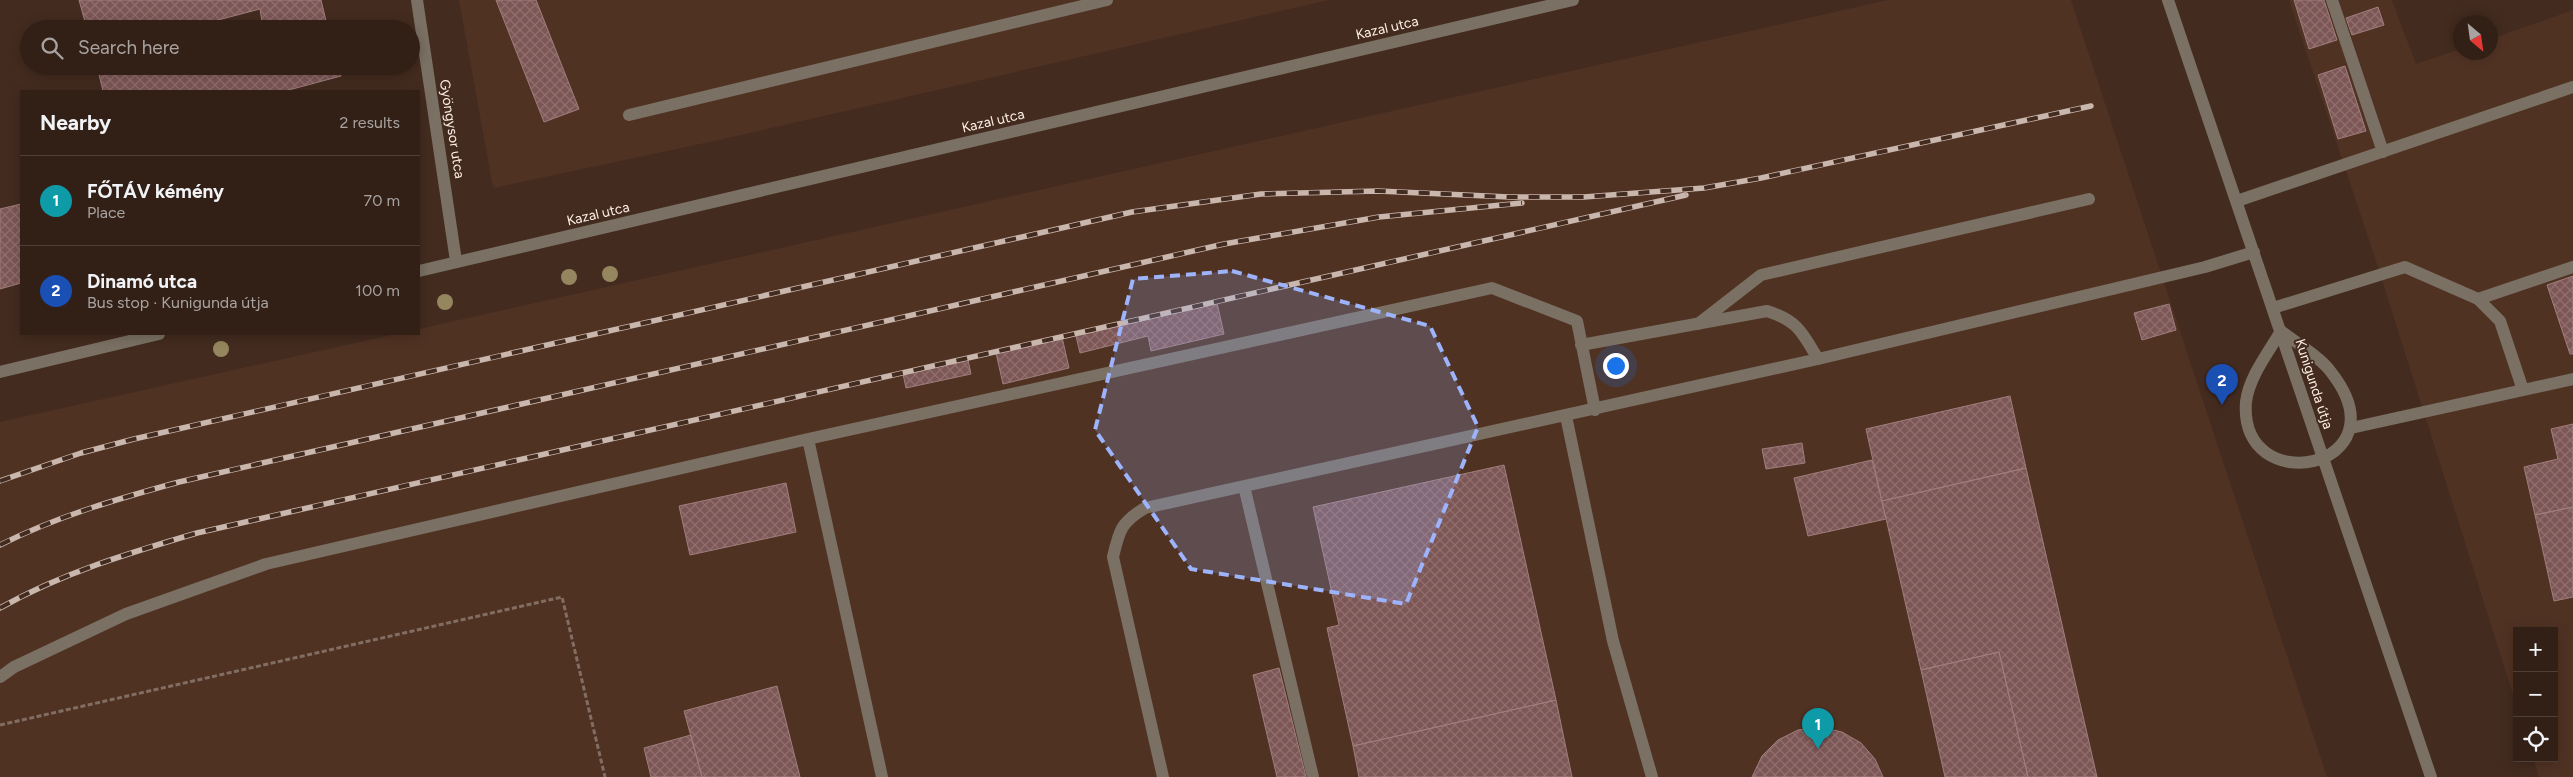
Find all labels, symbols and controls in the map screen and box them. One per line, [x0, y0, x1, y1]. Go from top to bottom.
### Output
street label: Kazal utca [1354, 13, 1420, 43]
north arrow [2453, 15, 2498, 60]
search box [20, 20, 420, 75]
icon: search [38, 34, 66, 62]
text: Search here [78, 36, 180, 59]
street label: Gyöngysor utca [436, 78, 468, 180]
street label: Kazal utca [960, 106, 1026, 136]
text: Nearby [40, 110, 111, 135]
text: 2 results [340, 113, 400, 132]
text: FŐTÁV kémény [87, 180, 224, 203]
text: 1 [53, 191, 59, 210]
text: 70 m [364, 191, 400, 210]
street label: Kazal utca [565, 199, 631, 229]
text: Place [87, 203, 125, 222]
text: Dinamó utca [87, 270, 197, 293]
text: 2 [51, 281, 61, 300]
text: 100 m [355, 281, 400, 300]
text: Bus stop · Kunigunda útja [87, 293, 269, 312]
street label: Kunigunda útja [2291, 337, 2337, 431]
your location [1603, 353, 1629, 379]
pin: 2 [2206, 364, 2238, 405]
map controls [2513, 627, 2558, 762]
button: + [2513, 627, 2558, 672]
button: − [2513, 672, 2558, 717]
pin: 1 [1802, 708, 1834, 749]
button: locate [2513, 717, 2558, 762]

